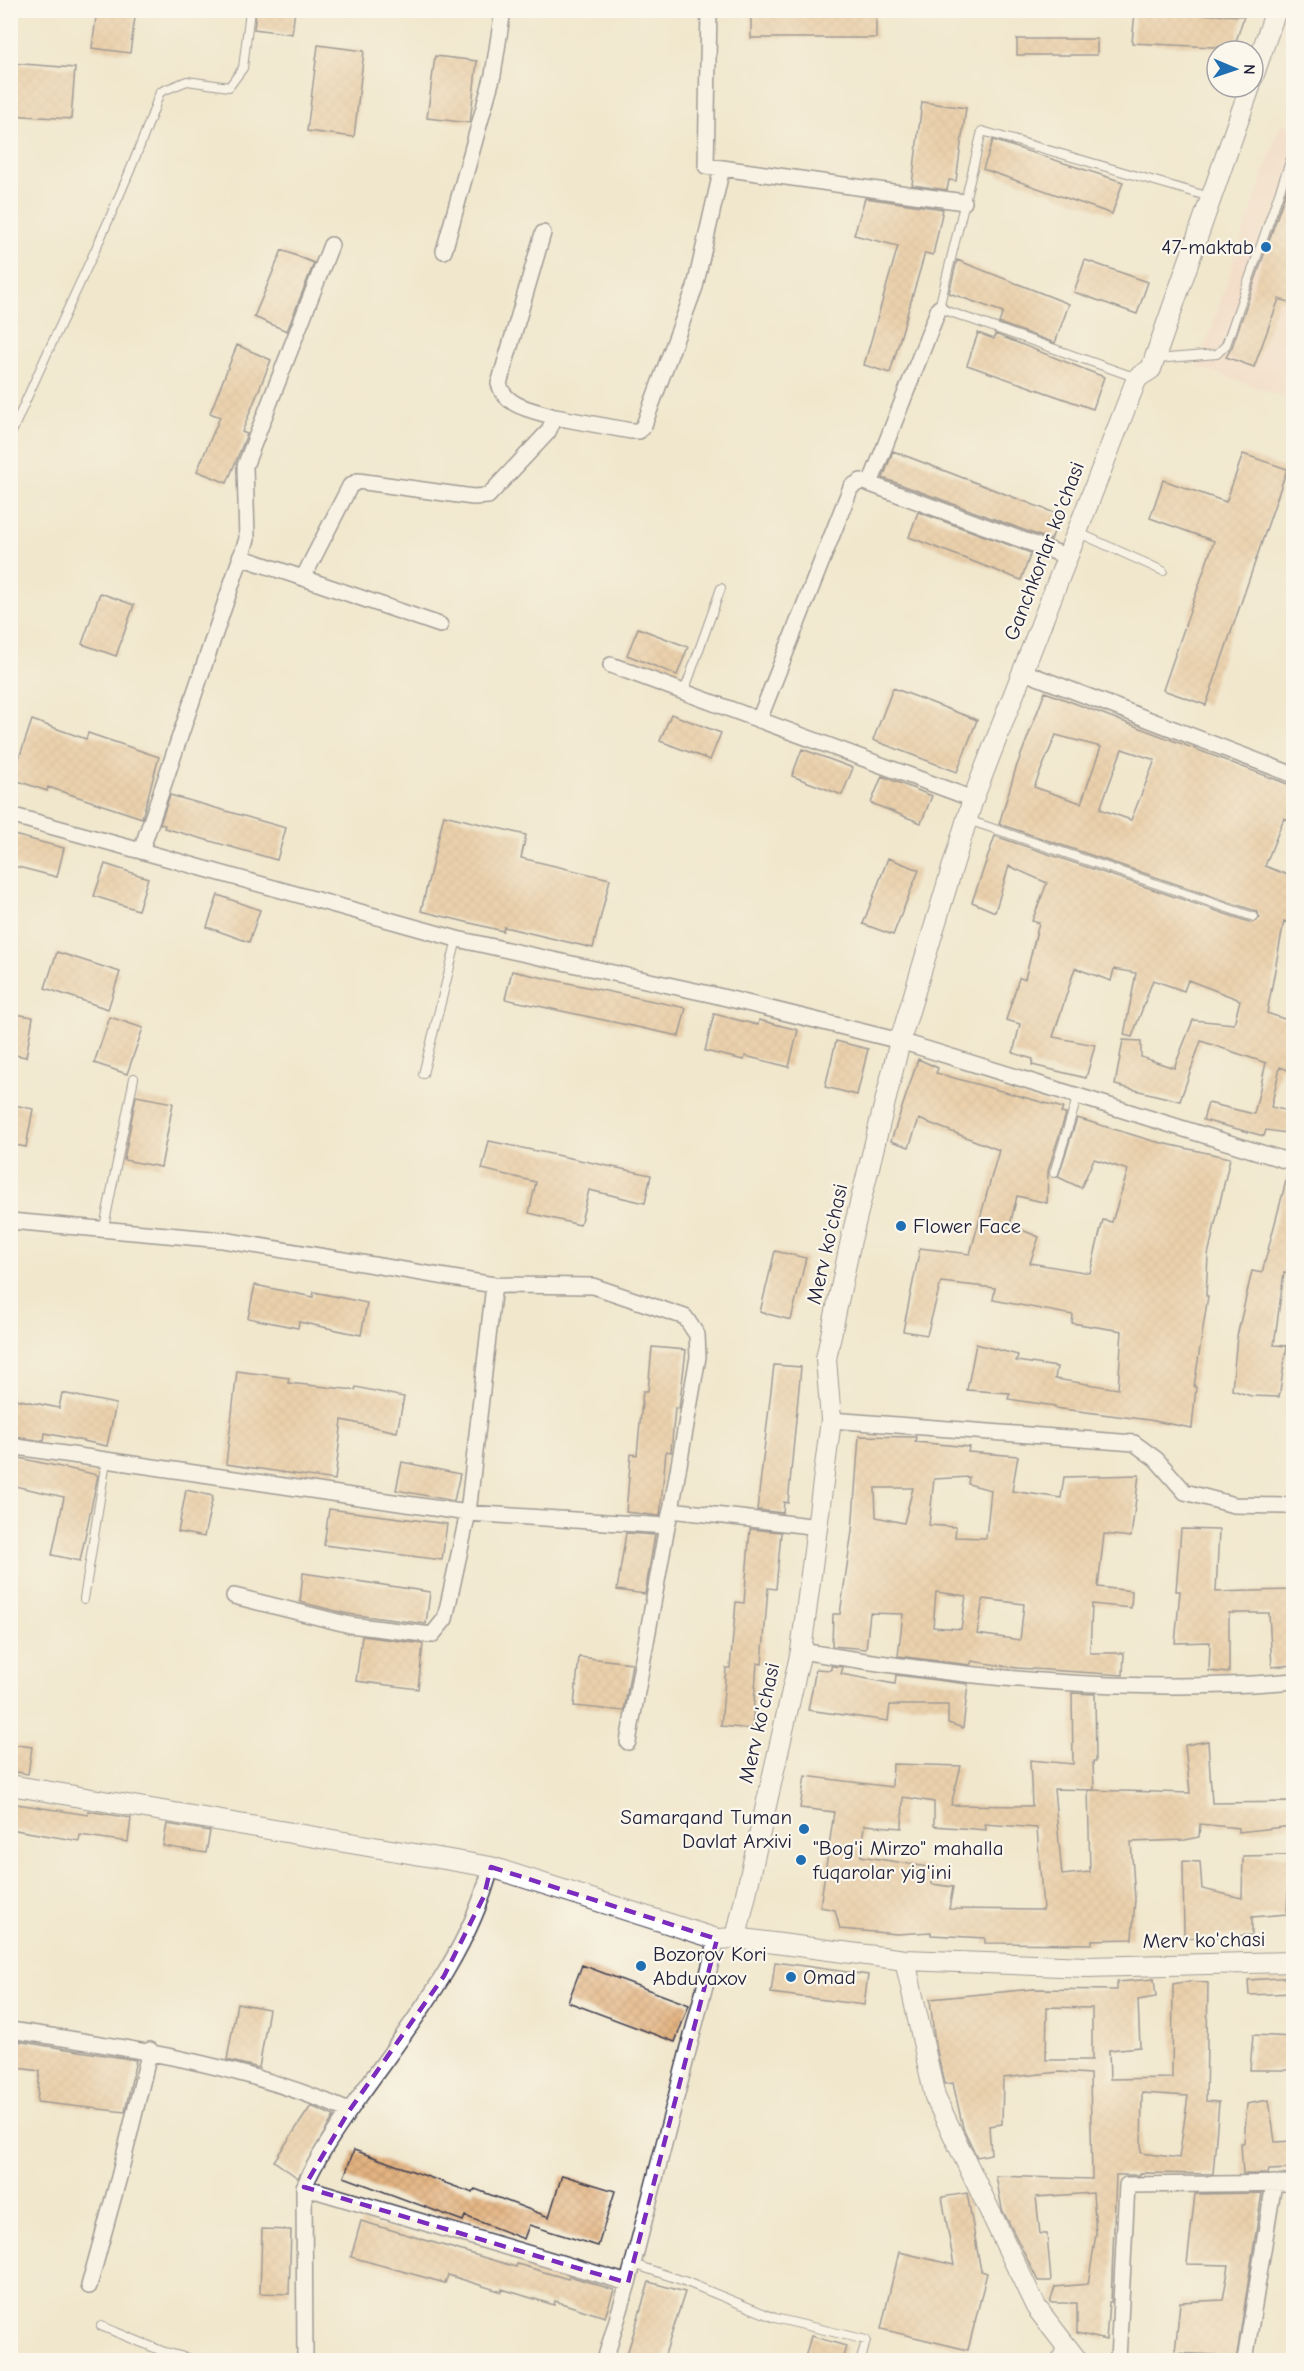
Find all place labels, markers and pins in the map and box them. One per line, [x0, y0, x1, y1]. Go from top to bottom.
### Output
place label: 47-maktab [1161, 235, 1254, 259]
marker: 47-maktab [1259, 240, 1273, 254]
place label: Flower Face [913, 1214, 1021, 1238]
marker: Flower Face [894, 1219, 908, 1233]
place label: Samarqand Tuman Davlat Arxivi [620, 1805, 792, 1853]
marker: Samarqand Tuman Davlat Arxivi [797, 1822, 811, 1836]
place label: "Bog'i Mirzo" mahalla fuqarolar yig'ini [812, 1836, 1004, 1884]
marker: "Bog'i Mirzo" mahalla fuqarolar yig'ini [794, 1853, 808, 1867]
place label: Bozorov Kori Abduvaxov [653, 1942, 767, 1990]
marker: Bozorov Kori Abduvaxov [634, 1959, 648, 1973]
place label: Omad [803, 1965, 856, 1989]
marker: Omad [784, 1970, 798, 1984]

